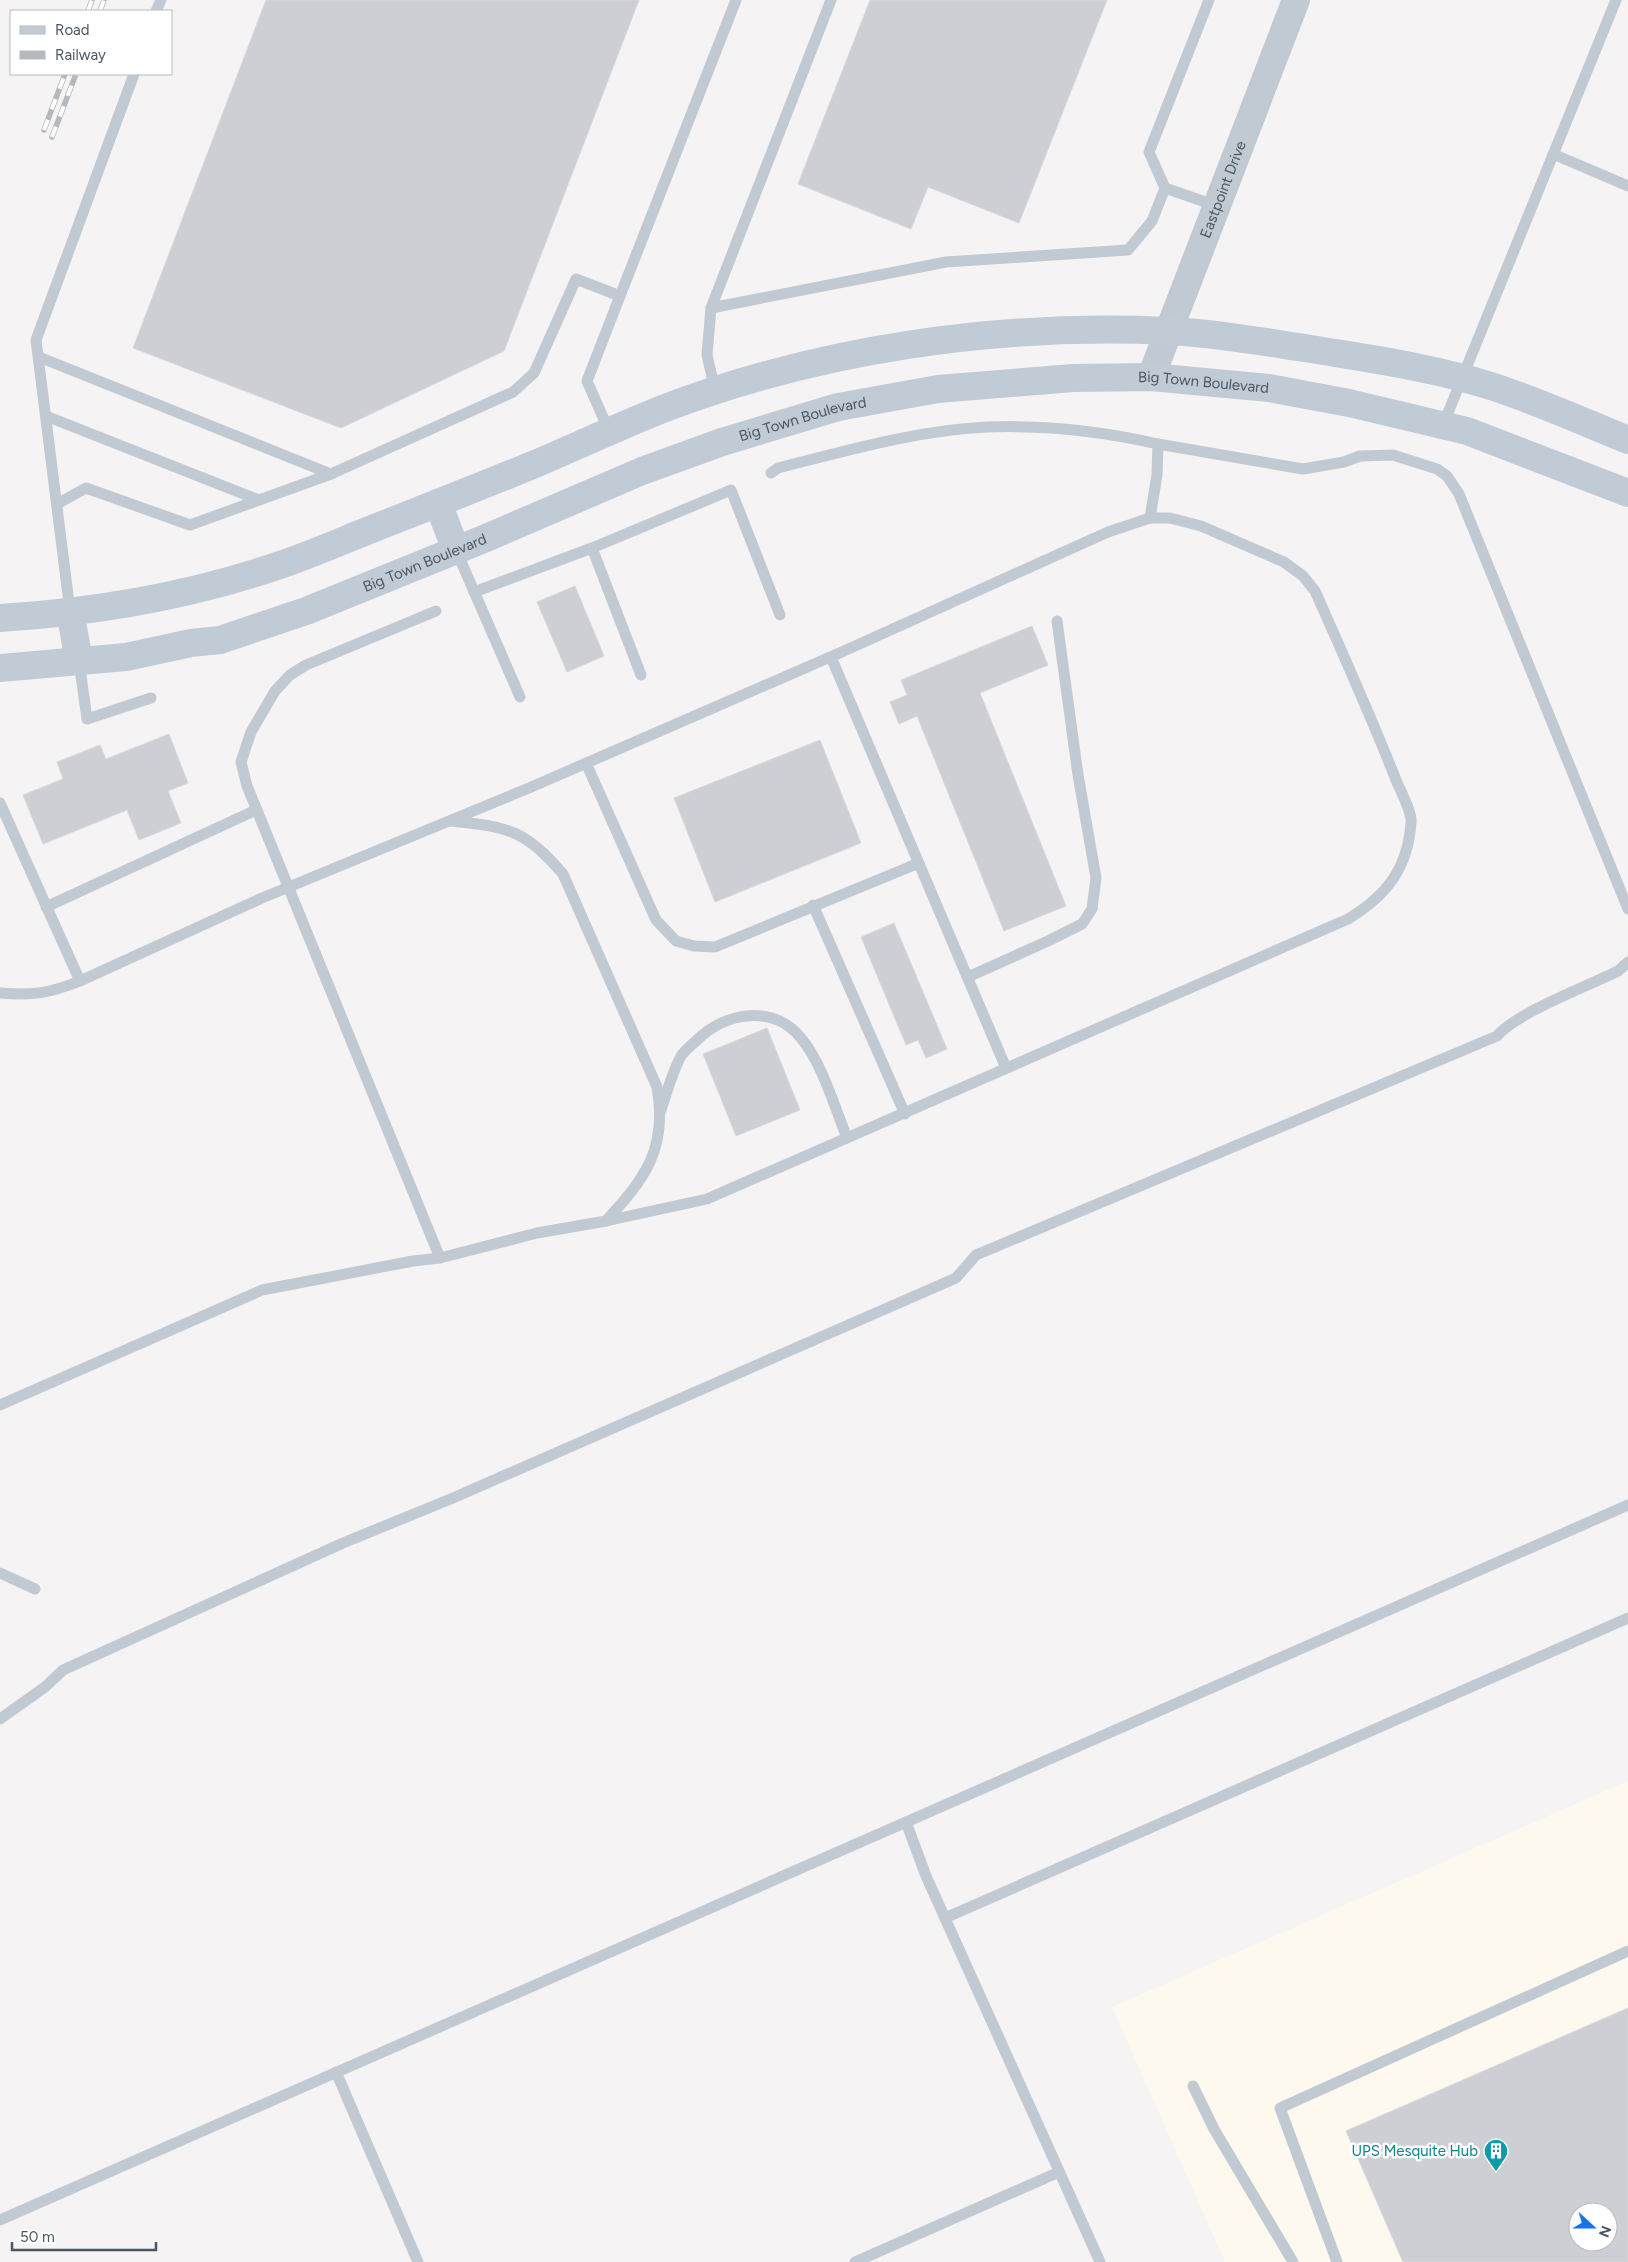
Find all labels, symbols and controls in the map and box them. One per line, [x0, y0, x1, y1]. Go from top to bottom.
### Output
legend [10, 10, 172, 75]
text: Road [55, 21, 90, 39]
text: Railway [55, 46, 106, 64]
street label: Eastpoint Drive [1196, 138, 1250, 241]
street label: Big Town Boulevard [1138, 368, 1270, 397]
street label: Big Town Boulevard [737, 393, 868, 445]
street label: Big Town Boulevard [360, 530, 489, 596]
building icon: UPS Mesquite Hub [1483, 2138, 1509, 2172]
place label: UPS Mesquite Hub [1351, 2142, 1478, 2160]
north arrow [1568, 2202, 1618, 2252]
scale bar [12, 2220, 156, 2252]
text: N [1595, 2223, 1615, 2240]
text: 50 m [20, 2228, 55, 2246]

